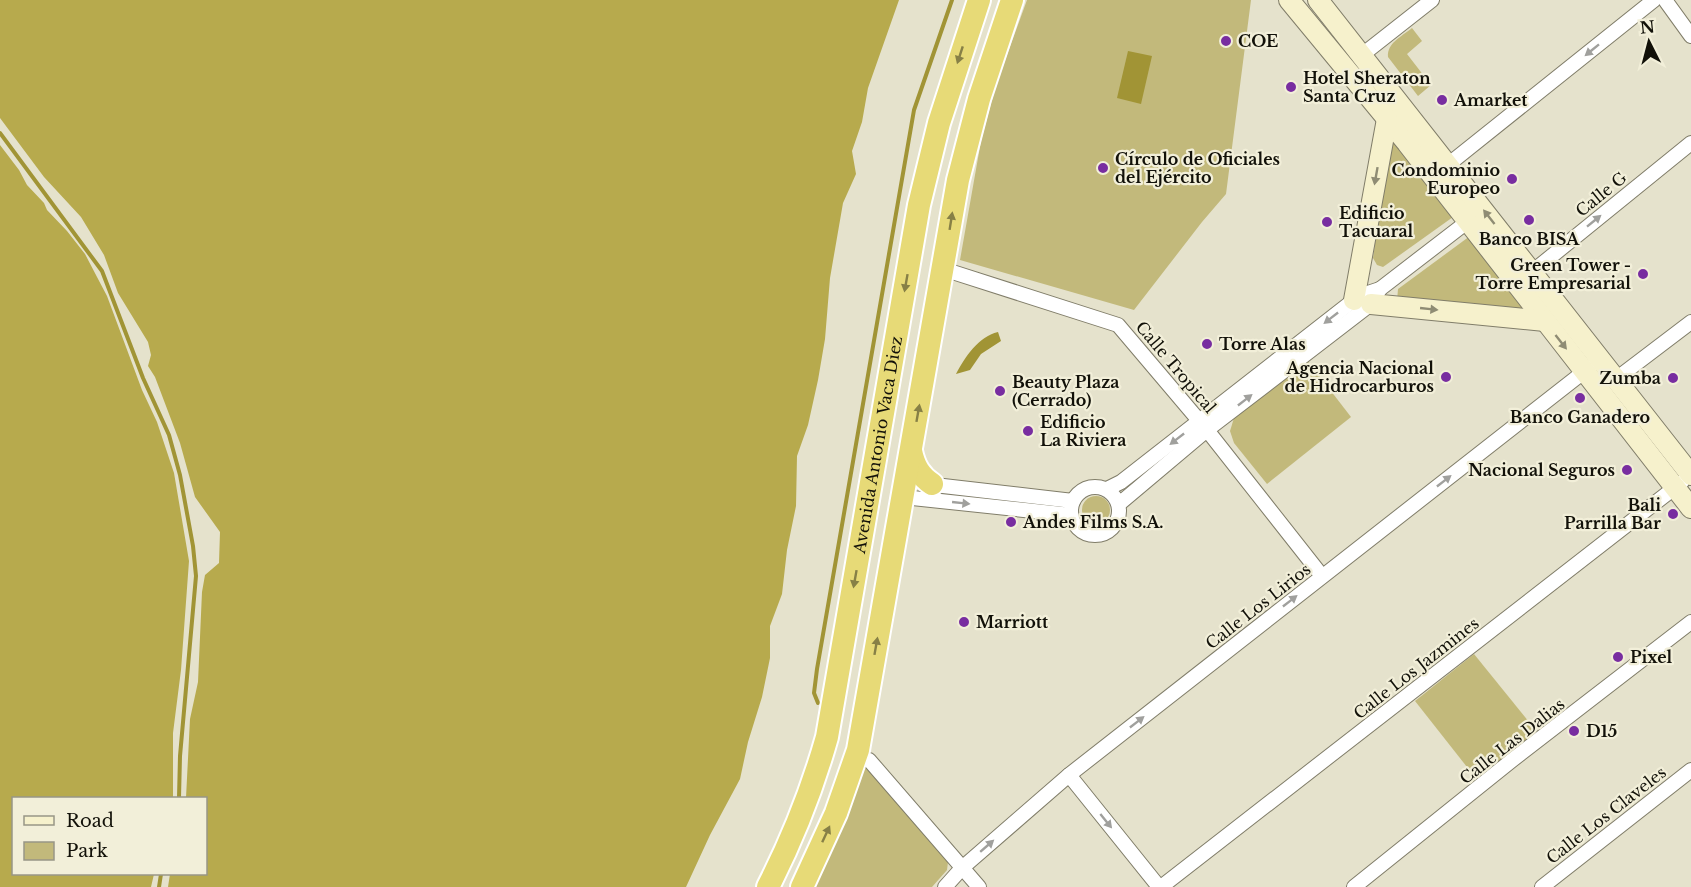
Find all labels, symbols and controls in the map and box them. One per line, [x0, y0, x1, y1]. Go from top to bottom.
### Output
north arrow [1619, 12, 1679, 72]
text: N [1639, 16, 1656, 38]
place label: COE [1238, 31, 1278, 51]
marker: COE [1219, 34, 1233, 48]
one-way arrow [1584, 43, 1600, 56]
one-way arrow [955, 47, 964, 65]
place label: Hotel Sheraton Santa Cruz [1303, 68, 1431, 106]
marker: Hotel Sheraton Santa Cruz [1284, 80, 1298, 94]
place label: Amarket [1453, 90, 1528, 110]
marker: Amarket [1435, 93, 1449, 107]
place label: Círculo de Oficiales del Ejército [1115, 149, 1280, 187]
place label: Condominio Europeo [1392, 160, 1500, 198]
marker: Círculo de Oficiales del Ejército [1096, 161, 1110, 175]
one-way arrow [1371, 167, 1380, 186]
street label: Calle G [1571, 167, 1631, 221]
marker: Condominio Europeo [1505, 172, 1519, 186]
place label: Edificio Tacuaral [1339, 203, 1414, 241]
one-way arrow [1483, 209, 1496, 225]
one-way arrow [947, 211, 956, 230]
marker: Banco BISA [1522, 213, 1536, 227]
marker: Edificio Tacuaral [1320, 215, 1334, 229]
one-way arrow [1586, 216, 1601, 228]
place label: Banco BISA [1479, 229, 1580, 249]
place label: Green Tower - Torre Empresarial [1475, 255, 1631, 293]
marker: Green Tower - Torre Empresarial [1636, 267, 1650, 281]
one-way arrow [901, 274, 910, 293]
one-way arrow [1420, 305, 1439, 314]
one-way arrow [1323, 312, 1338, 324]
street label: Calle Tropical [1132, 317, 1220, 417]
street label: Avenida Antonio Vaca Diez [849, 334, 906, 556]
place label: Torre Alas [1219, 334, 1306, 354]
one-way arrow [1555, 334, 1567, 349]
marker: Torre Alas [1200, 337, 1214, 351]
place label: Agencia Nacional de Hidrocarburos [1285, 358, 1434, 396]
place label: Zumba [1599, 368, 1661, 388]
marker: Agencia Nacional de Hidrocarburos [1439, 370, 1453, 384]
marker: Zumba [1666, 371, 1680, 385]
place label: Beauty Plaza (Cerrado) [1012, 372, 1119, 410]
marker: Beauty Plaza (Cerrado) [993, 384, 1007, 398]
marker: Banco Ganadero [1573, 391, 1587, 405]
one-way arrow [1237, 394, 1253, 407]
one-way arrow [914, 403, 923, 422]
place label: Banco Ganadero [1510, 407, 1650, 427]
place label: Edificio La Riviera [1040, 412, 1126, 450]
marker: Edificio La Riviera [1021, 424, 1035, 438]
one-way arrow [1169, 432, 1185, 445]
place label: Nacional Seguros [1468, 460, 1615, 480]
marker: Nacional Seguros [1620, 463, 1634, 477]
one-way arrow [1435, 475, 1451, 487]
place label: Bali Parrilla Bar [1564, 495, 1661, 533]
one-way arrow [952, 498, 971, 508]
marker: Bali Parrilla Bar [1666, 507, 1680, 521]
place label: Andes Films S.A. [1022, 512, 1164, 532]
marker: Andes Films S.A. [1004, 515, 1018, 529]
street label: Calle Los Lirios [1202, 559, 1314, 653]
one-way arrow [850, 569, 859, 588]
one-way arrow [1283, 596, 1298, 608]
place label: Marriott [976, 612, 1049, 632]
street label: Calle Los Jazmines [1349, 613, 1483, 723]
marker: Marriott [957, 615, 971, 629]
one-way arrow [872, 637, 881, 656]
place label: Pixel [1630, 647, 1673, 667]
marker: Pixel [1611, 650, 1625, 664]
street label: Calle Las Dalias [1455, 694, 1569, 788]
one-way arrow [1129, 715, 1145, 728]
place label: D15 [1586, 721, 1617, 741]
marker: D15 [1567, 724, 1581, 738]
street label: Calle Los Claveles [1542, 762, 1670, 868]
legend [12, 797, 207, 875]
text: Road [66, 810, 114, 832]
one-way arrow [1099, 813, 1112, 828]
one-way arrow [822, 825, 831, 842]
text: Park [66, 840, 108, 862]
one-way arrow [979, 840, 994, 853]

